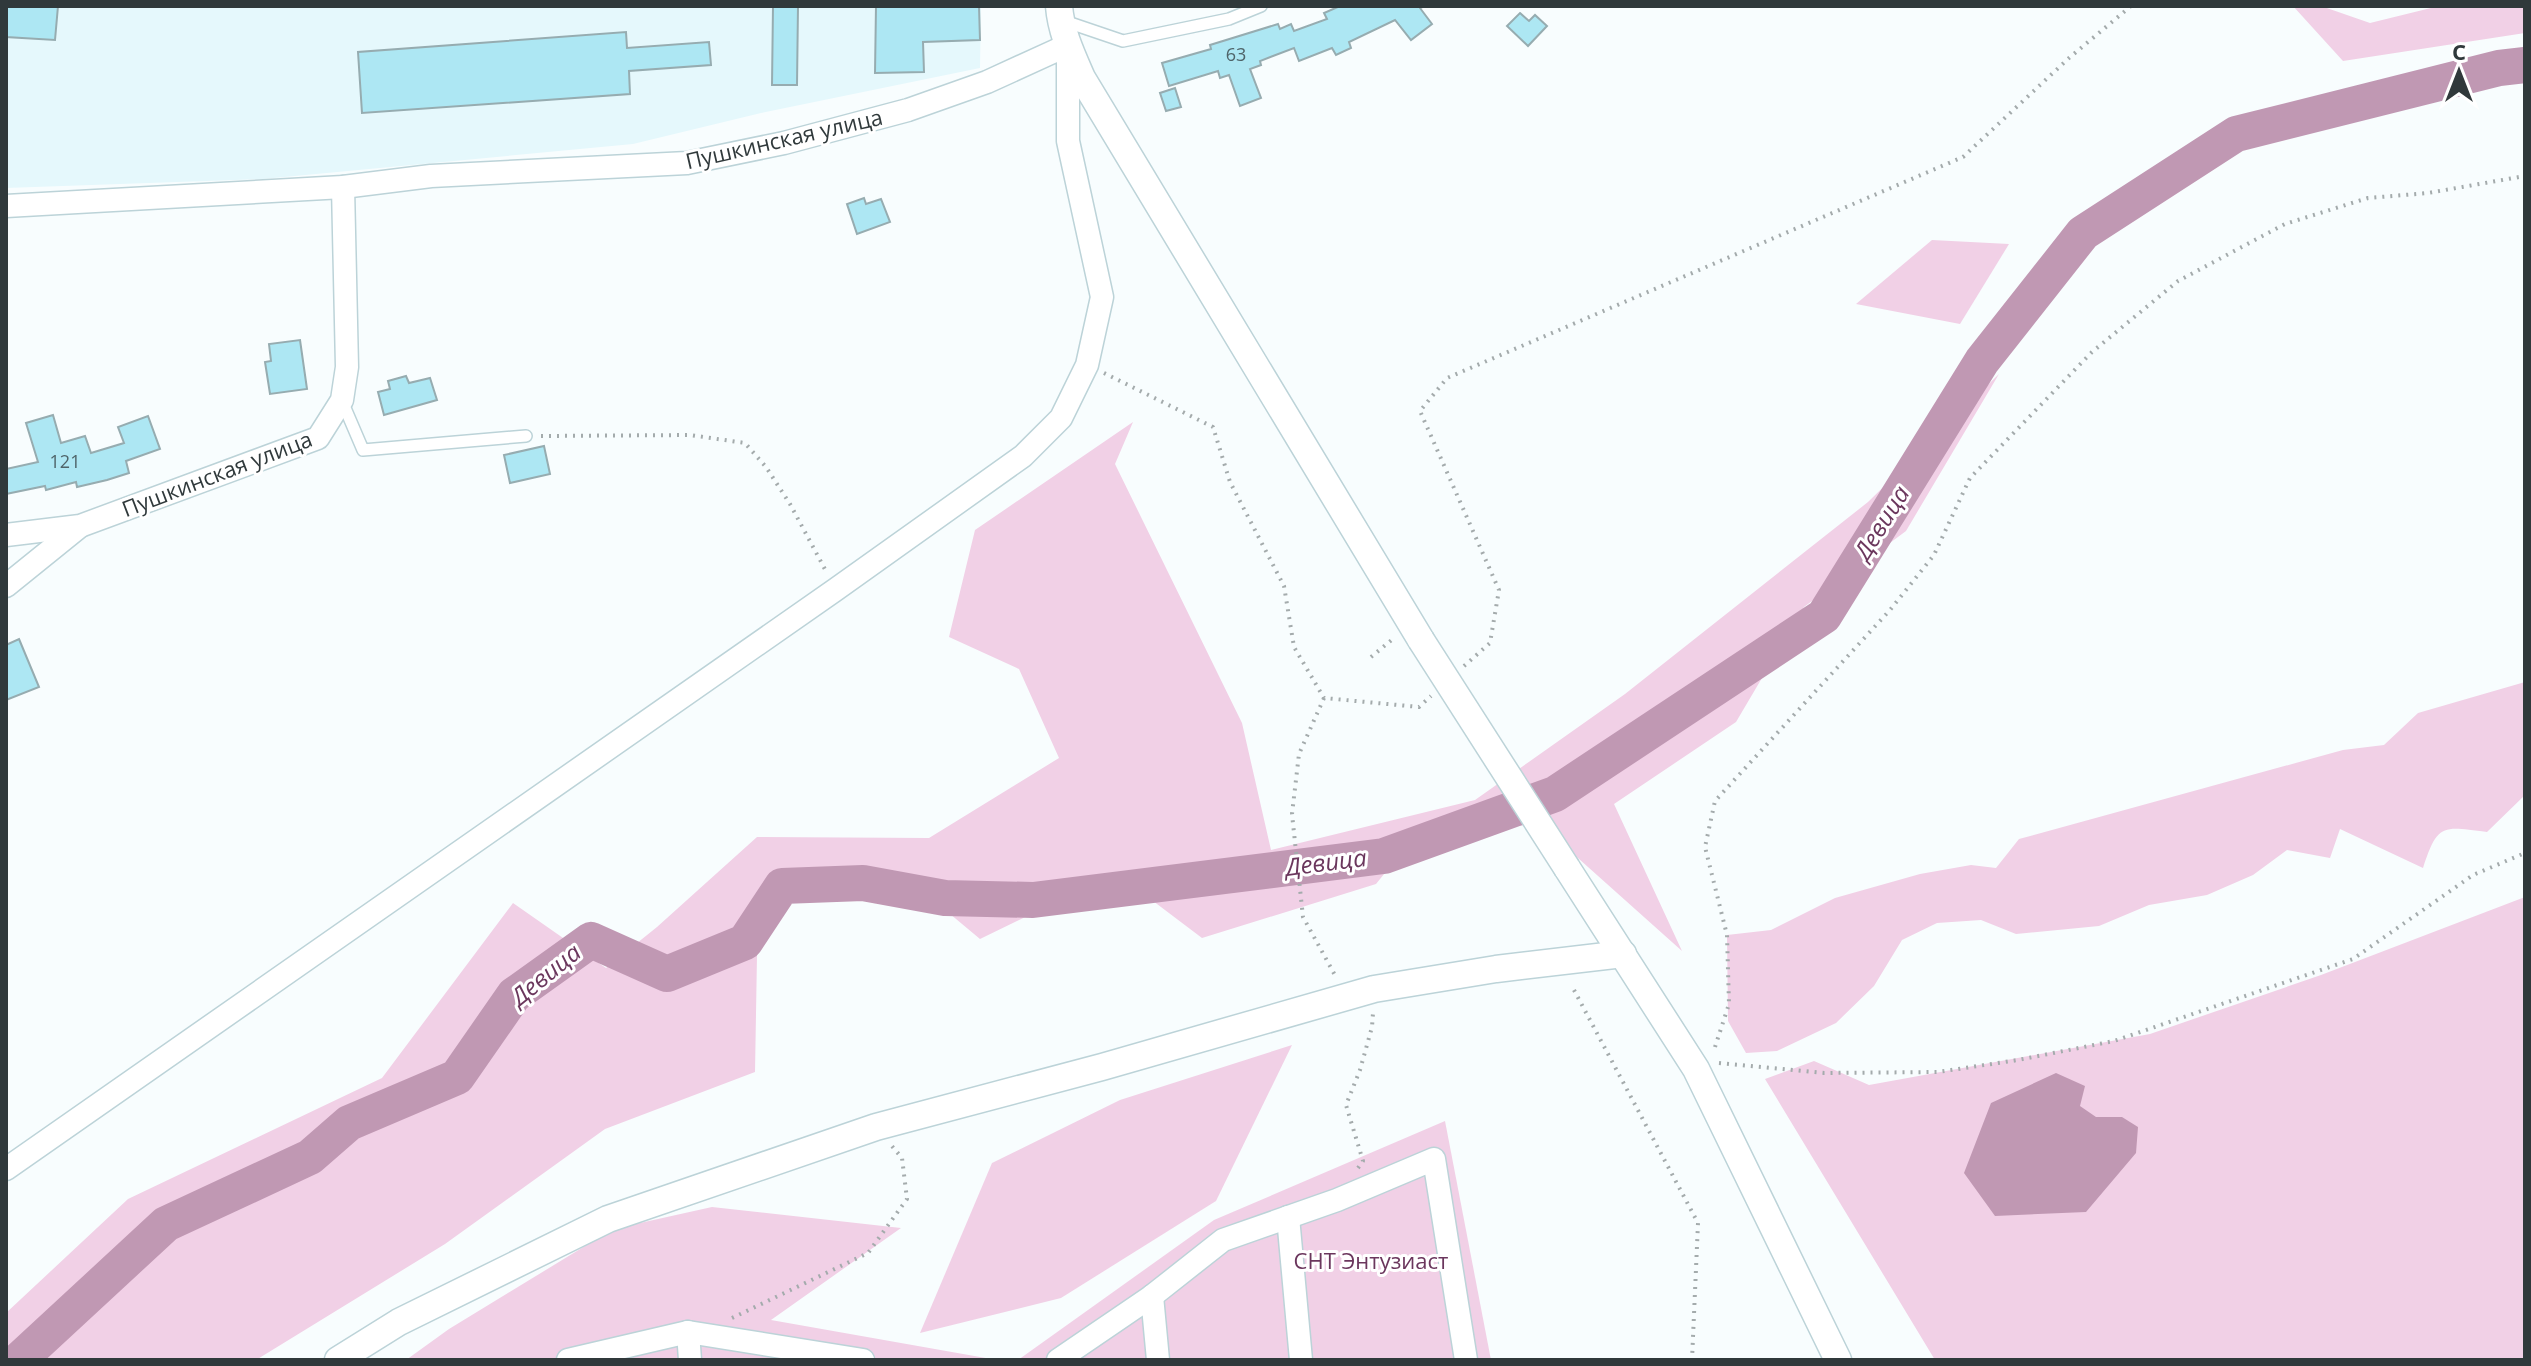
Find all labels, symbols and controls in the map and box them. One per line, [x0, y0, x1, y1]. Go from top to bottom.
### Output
north arrow [2419, 32, 2499, 112]
text: С [2452, 36, 2466, 66]
house number: 63 [1226, 42, 1246, 66]
street label: Пушкинская улица [682, 101, 885, 175]
street label: Пушкинская улица [117, 423, 316, 523]
house number: 121 [50, 449, 80, 473]
water label: Девица [1844, 479, 1917, 567]
water label: Девица [1281, 840, 1369, 883]
water label: Девица [501, 935, 587, 1014]
park label: СНТ Энтузиаст [1294, 1245, 1448, 1275]

